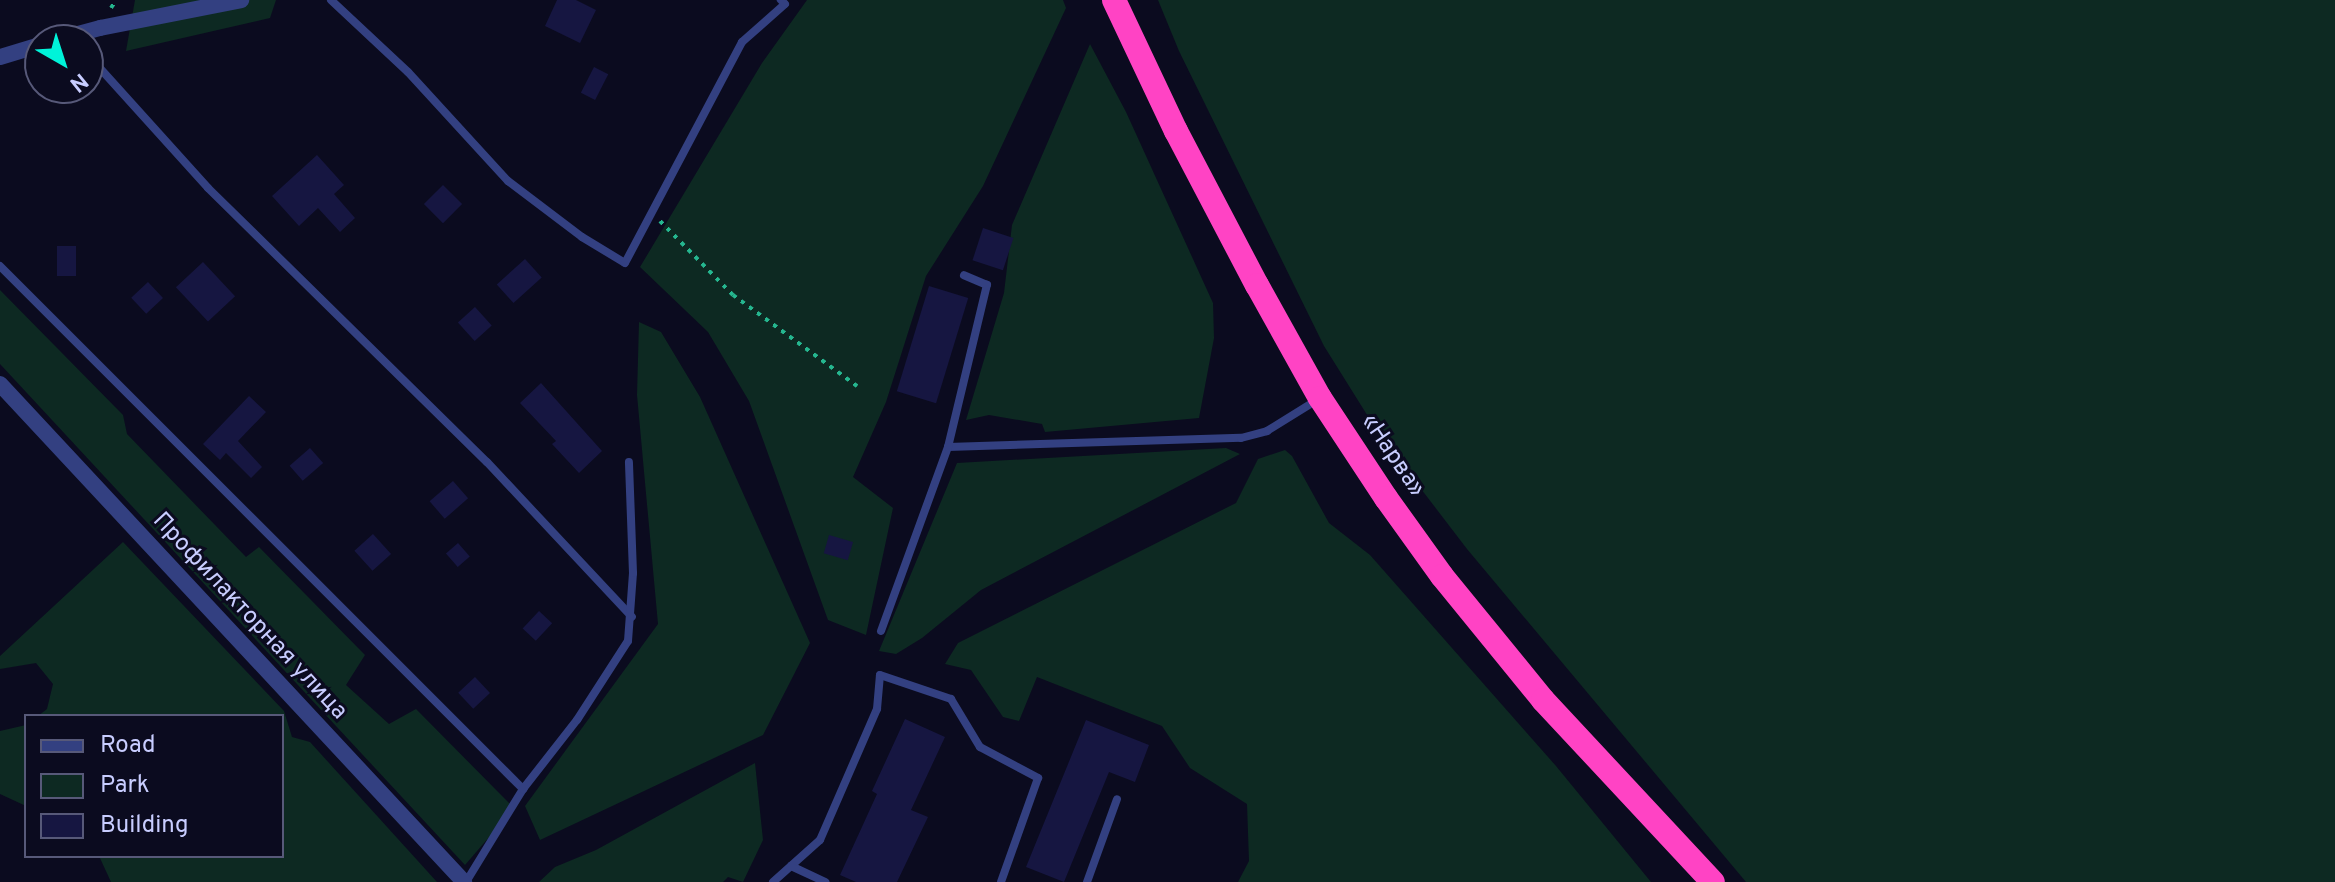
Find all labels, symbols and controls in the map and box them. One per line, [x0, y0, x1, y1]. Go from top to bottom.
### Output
north arrow [24, 24, 104, 104]
text: N [64, 66, 93, 97]
street label: «Нарва» [1354, 409, 1430, 503]
street label: Профилакторная улица [146, 508, 352, 726]
legend [24, 714, 284, 858]
text: Road [100, 731, 156, 761]
text: Park [100, 771, 150, 801]
text: Building [100, 811, 189, 841]

